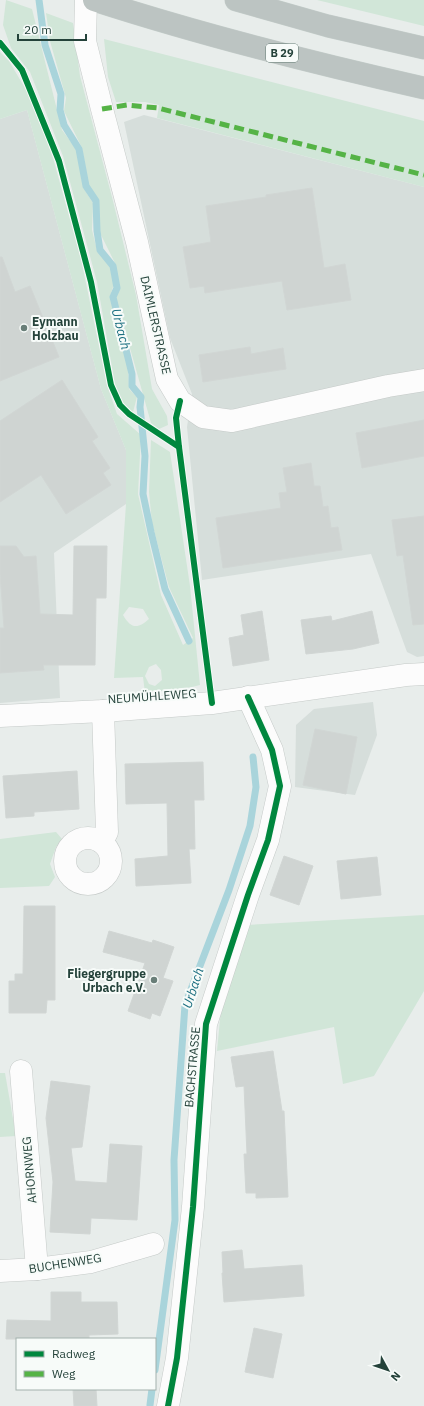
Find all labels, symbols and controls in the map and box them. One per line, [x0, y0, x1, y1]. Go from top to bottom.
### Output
scale bar [18, 16, 86, 42]
text: 20 m [24, 22, 52, 37]
road number: B 29 [266, 44, 298, 62]
street label: DAIMLERSTRASSE [137, 274, 175, 376]
water label: Urbach [108, 307, 134, 351]
place label: Eymann Holzbau [32, 314, 79, 343]
marker: Eymann Holzbau [19, 323, 29, 333]
street label: NEUMÜHLEWEG [107, 685, 197, 707]
water label: Urbach [178, 965, 208, 1011]
place label: Fliegergruppe Urbach e.V. [67, 966, 146, 995]
marker: Fliegergruppe Urbach e.V. [149, 975, 159, 985]
street label: BACHSTRASSE [181, 1026, 203, 1108]
street label: AHORNWEG [19, 1136, 39, 1204]
street label: BUCHENWEG [28, 1250, 102, 1276]
legend [16, 1338, 156, 1390]
text: Radweg [52, 1346, 96, 1361]
north arrow [368, 1350, 408, 1390]
text: Weg [52, 1366, 76, 1381]
text: N [388, 1369, 404, 1384]

